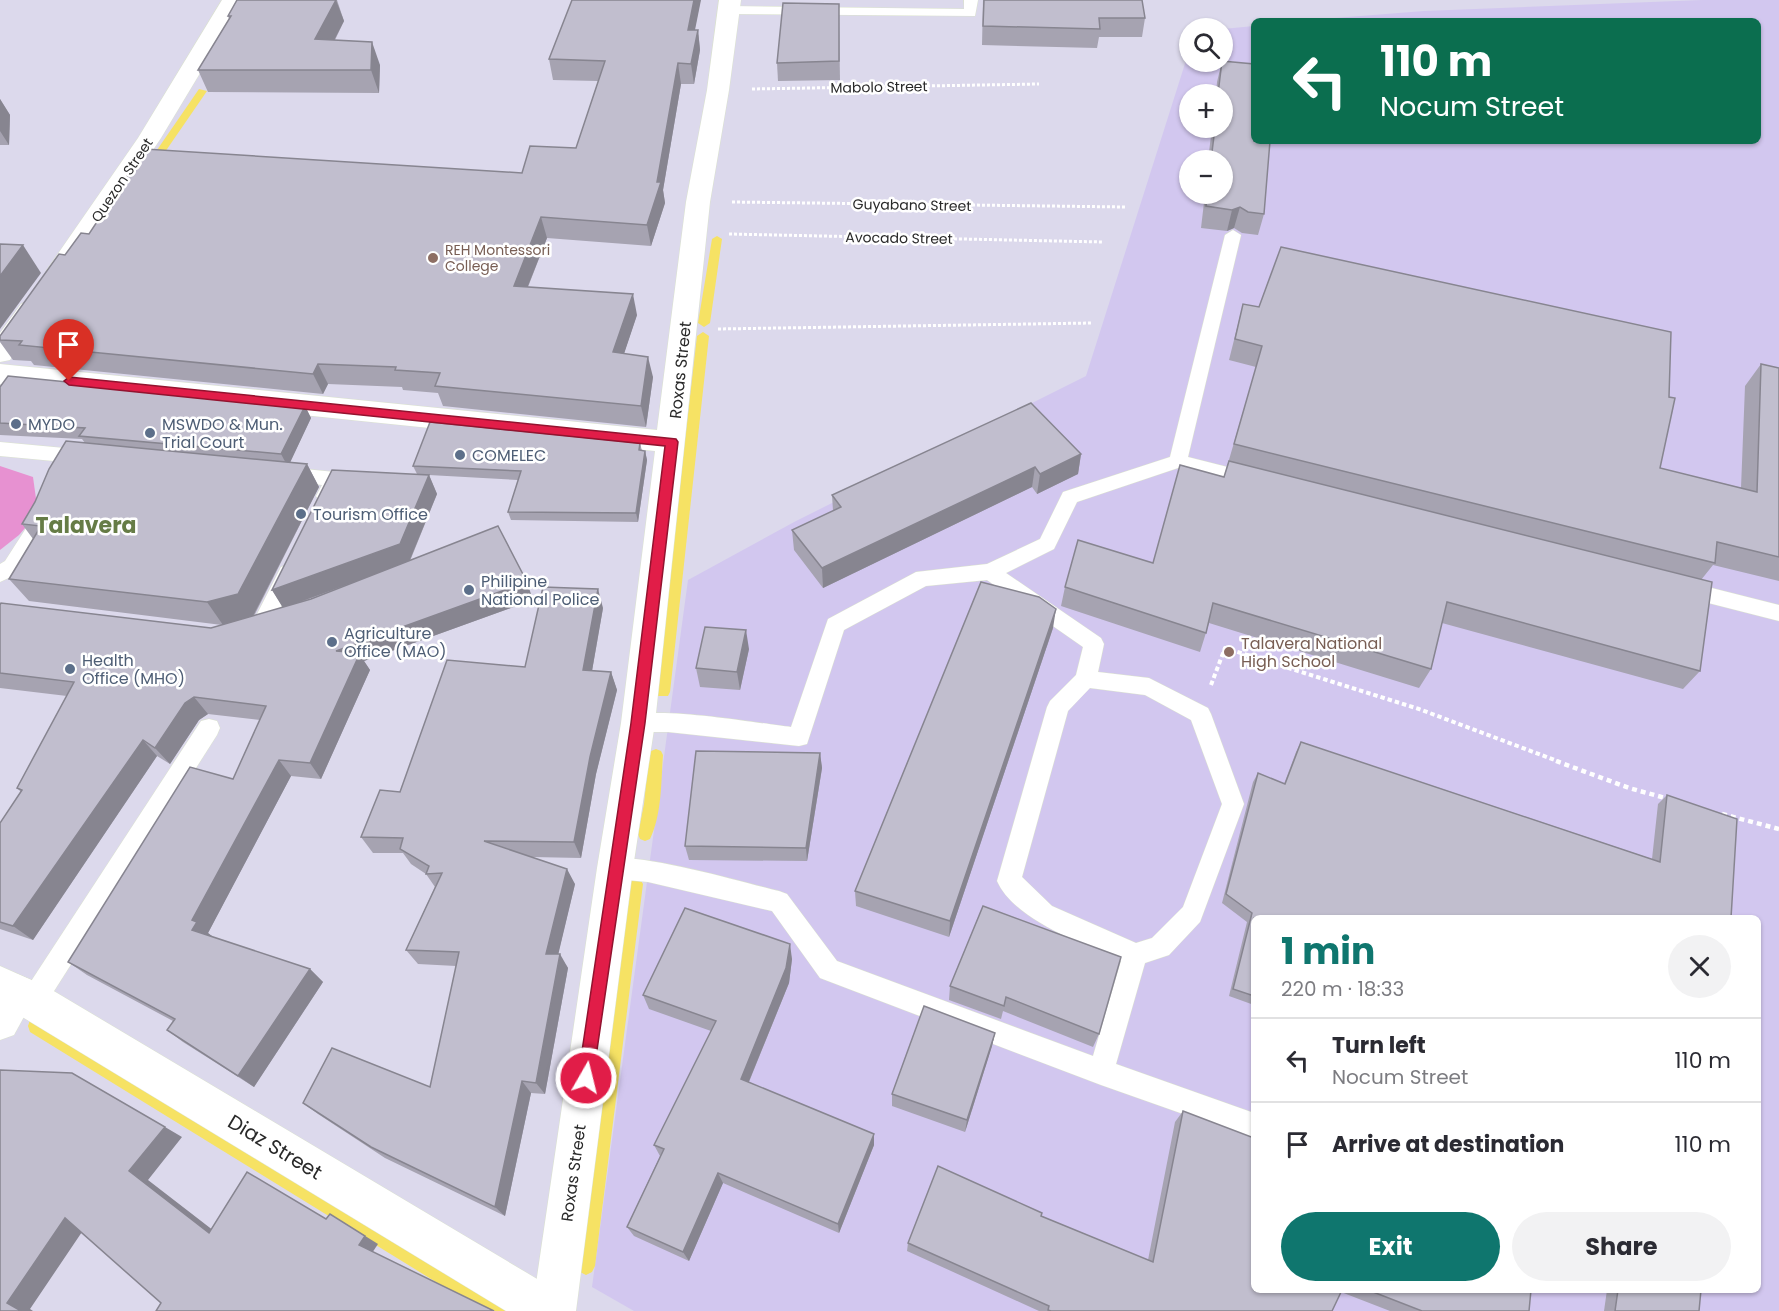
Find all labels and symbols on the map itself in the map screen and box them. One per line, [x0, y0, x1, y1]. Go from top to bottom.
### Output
street label: Mabolo Street [830, 76, 928, 98]
street label: Quezon Street [86, 134, 158, 226]
street label: Guyabano Street [852, 194, 972, 216]
street label: Avocado Street [845, 227, 953, 249]
place label: REH Montessori College [445, 240, 550, 276]
marker: REH Montessori College [426, 251, 440, 265]
pin [43, 319, 94, 381]
street label: Roxas Street [664, 320, 697, 420]
place label: MYDO [28, 413, 75, 436]
place label: MSWDO & Mun. Trial Court [162, 413, 283, 454]
marker: MYDO [9, 417, 23, 431]
marker: MSWDO & Mun. Trial Court [143, 426, 157, 440]
place label: COMELEC [472, 444, 546, 467]
marker: COMELEC [453, 448, 467, 462]
place label: Tourism Office [313, 503, 428, 526]
marker: Tourism Office [294, 507, 308, 521]
district label: Talavera [35, 510, 137, 541]
place label: Philipine National Police [481, 570, 599, 611]
marker: Philipine National Police [462, 583, 476, 597]
place label: Agriculture Office (MAO) [344, 622, 447, 663]
place label: Talavera National High School [1241, 632, 1382, 673]
marker: Agriculture Office (MAO) [325, 635, 339, 649]
marker: Talavera National High School [1222, 645, 1236, 659]
place label: Health Office (MHO) [82, 649, 185, 690]
marker: Health Office (MHO) [63, 662, 77, 676]
position arrow [554, 1046, 618, 1110]
street label: Diaz Street [223, 1108, 327, 1186]
street label: Roxas Street [555, 1123, 592, 1223]

